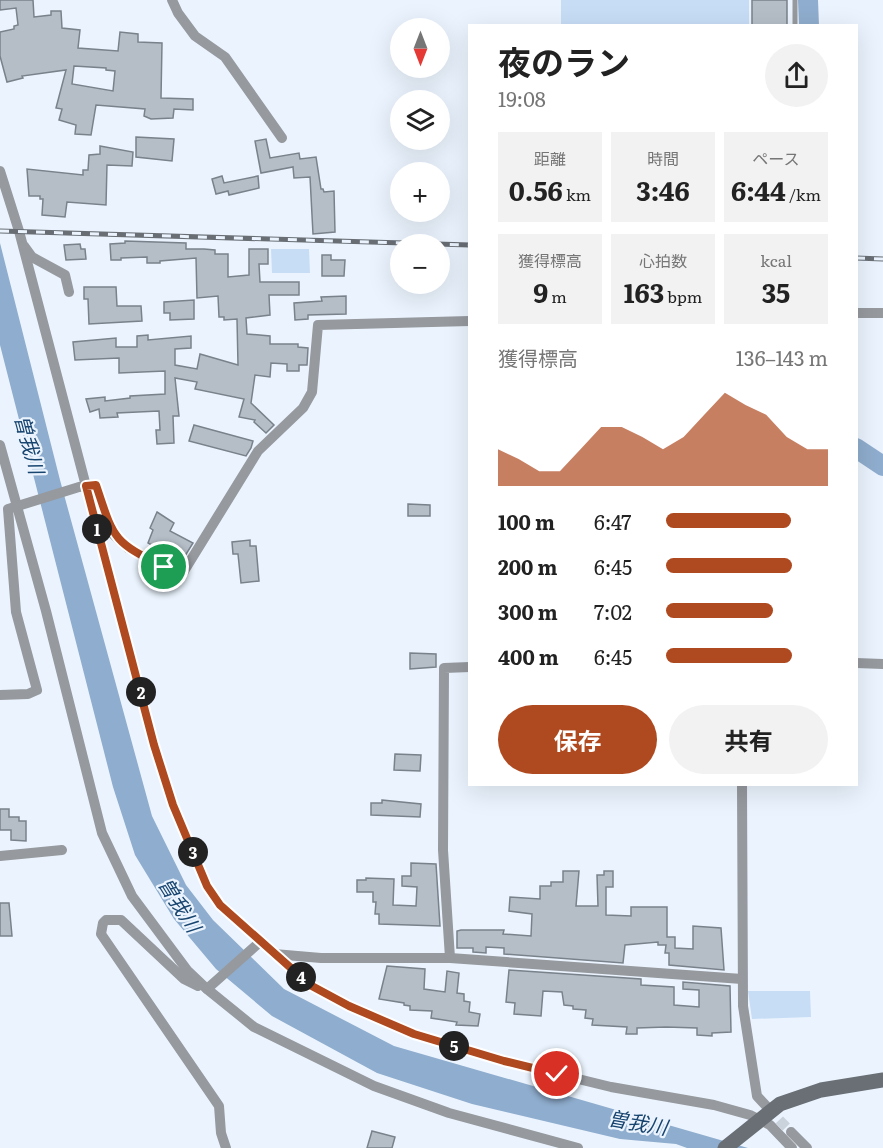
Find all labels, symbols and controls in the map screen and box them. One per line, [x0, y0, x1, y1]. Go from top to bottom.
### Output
north arrow [390, 18, 450, 78]
map controls [390, 18, 450, 294]
text: 夜のラン [498, 36, 630, 85]
button: share [765, 44, 828, 107]
text: 19:08 [498, 83, 546, 113]
button: layers [390, 90, 450, 150]
text: 距離 [534, 146, 566, 170]
text: 時間 [647, 146, 679, 170]
text: ペース [752, 146, 800, 170]
button: + [390, 162, 450, 222]
text: 0.56 [509, 170, 563, 209]
text: 3:46 [636, 170, 690, 209]
text: 6:44 [731, 170, 786, 209]
text: km [563, 182, 591, 206]
text: /km [786, 182, 821, 206]
button: − [390, 234, 450, 294]
text: 獲得標高 [518, 248, 582, 272]
text: 心拍数 [639, 248, 687, 272]
text: kcal [760, 248, 792, 272]
text: 9 [533, 272, 548, 311]
text: 163 [624, 272, 664, 311]
text: 35 [762, 272, 790, 311]
text: m [548, 284, 567, 308]
text: bpm [664, 284, 702, 308]
text: 獲得標高 [498, 342, 578, 372]
text: 136–143 m [736, 342, 828, 372]
water label: 曽我川 [9, 411, 54, 479]
text: 100 m [498, 506, 555, 536]
text: 6:47 [594, 506, 631, 536]
pin: 1 [82, 514, 112, 544]
text: 1 [94, 517, 100, 541]
pin [138, 541, 189, 592]
icon: arrive [147, 550, 180, 583]
text: 200 m [498, 551, 557, 581]
text: 6:45 [594, 551, 632, 581]
text: 300 m [498, 596, 558, 626]
text: 7:02 [594, 596, 632, 626]
text: 400 m [498, 641, 559, 671]
text: 6:45 [594, 641, 632, 671]
pin: 2 [126, 677, 156, 707]
text: 2 [137, 680, 145, 704]
button: 保存 [498, 705, 657, 774]
button: 共有 [669, 705, 828, 774]
pin: 3 [178, 837, 208, 867]
text: 3 [189, 840, 197, 864]
water label: 曽我川 [152, 871, 211, 939]
pin: 4 [286, 962, 316, 992]
text: 4 [296, 965, 306, 989]
pin: 5 [439, 1031, 469, 1061]
text: 5 [450, 1034, 458, 1058]
pin [531, 1048, 582, 1099]
icon: check [540, 1057, 573, 1090]
water label: 曽我川 [606, 1101, 672, 1141]

